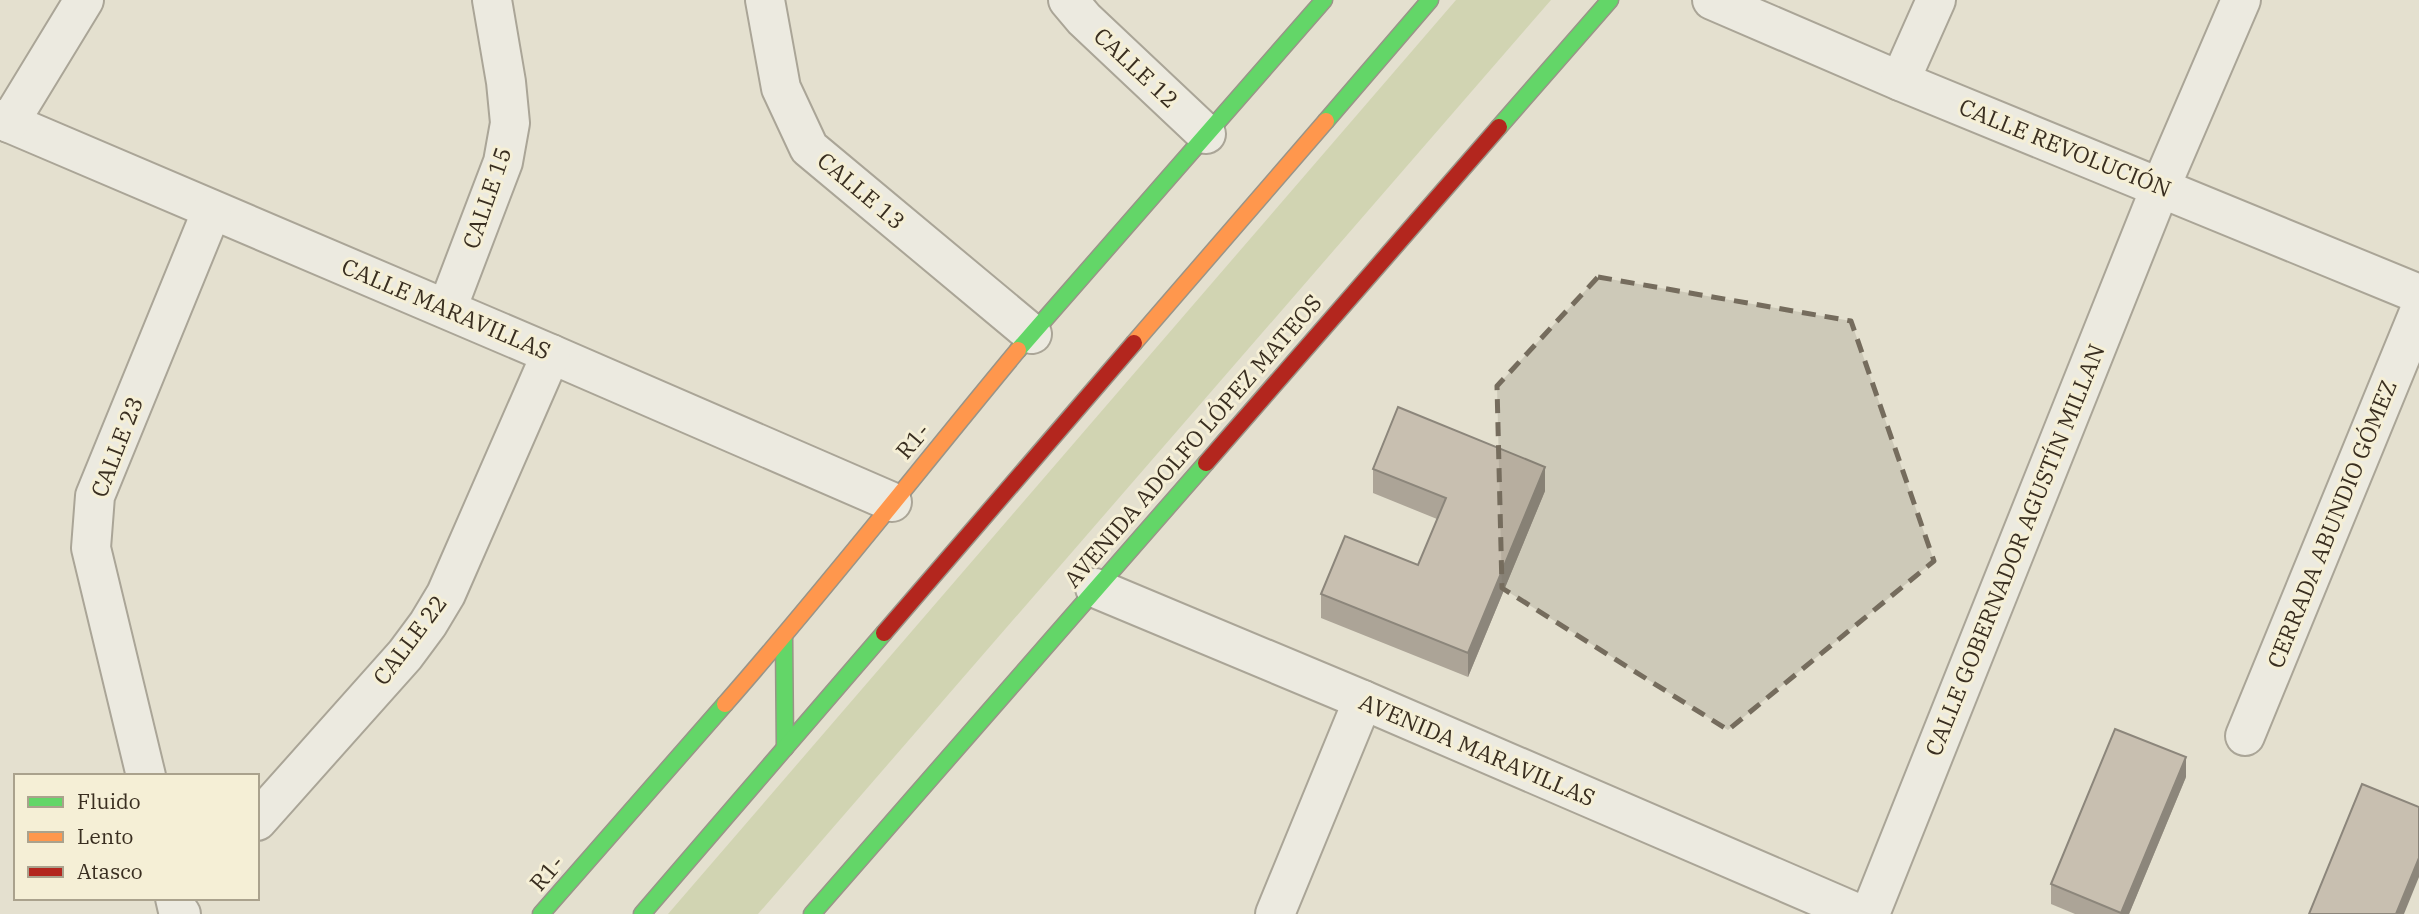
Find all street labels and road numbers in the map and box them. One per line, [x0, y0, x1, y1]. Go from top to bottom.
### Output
street label: CALLE 12 [1088, 20, 1185, 114]
street label: CALLE REVOLUCIÓN [1955, 91, 2176, 203]
street label: CALLE 15 [455, 143, 517, 252]
street label: CALLE 13 [812, 145, 912, 236]
street label: CALLE MARAVILLAS [337, 251, 555, 366]
street label: AVENIDA ADOLFO LÓPEZ MATEOS [1057, 288, 1328, 593]
street label: CALLE GOBERNADOR AGUSTÍN MILLAN [1917, 339, 2111, 760]
street label: CERRADA ABUNDIO GÓMEZ [2259, 375, 2403, 672]
street label: CALLE 23 [83, 392, 149, 501]
street label: R1- [888, 416, 936, 465]
street label: CALLE 22 [366, 588, 453, 691]
street label: AVENIDA MARAVILLAS [1355, 686, 1600, 812]
street label: R1- [522, 848, 570, 897]

